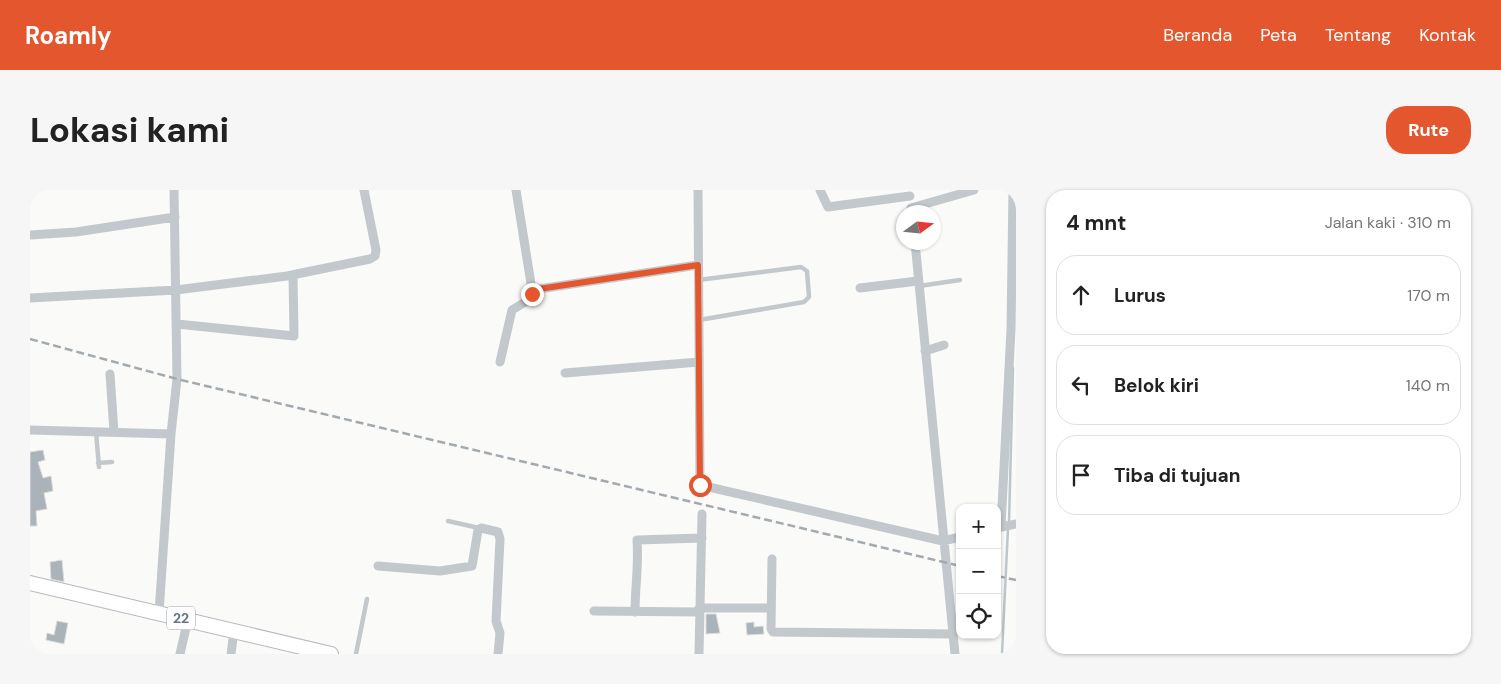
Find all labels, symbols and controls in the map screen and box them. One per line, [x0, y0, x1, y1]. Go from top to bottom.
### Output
text: Roamly [25, 20, 112, 51]
text: Beranda [1163, 23, 1232, 47]
text: Peta [1260, 23, 1297, 47]
text: Tentang [1325, 23, 1391, 47]
text: Kontak [1419, 23, 1476, 47]
button: Rute [1386, 106, 1471, 154]
text: Lokasi kami [30, 107, 229, 153]
north arrow [896, 205, 941, 250]
text: 4 mnt [1066, 209, 1126, 237]
text: Jalan kaki · 310 m [1325, 212, 1451, 233]
icon: ahead [1067, 281, 1095, 309]
route end [521, 283, 544, 306]
text: Lurus [1114, 283, 1166, 308]
text: 170 m [1407, 285, 1450, 306]
icon: left [1067, 371, 1095, 399]
text: Belok kiri [1114, 373, 1199, 398]
text: 140 m [1406, 375, 1450, 396]
icon: arrive [1067, 461, 1095, 489]
text: Tiba di tujuan [1114, 463, 1240, 488]
route start [689, 474, 712, 497]
map controls [956, 504, 1001, 639]
button: + [956, 504, 1001, 549]
button: − [956, 549, 1001, 594]
button: locate [956, 594, 1001, 639]
road number: 22 [167, 606, 195, 629]

